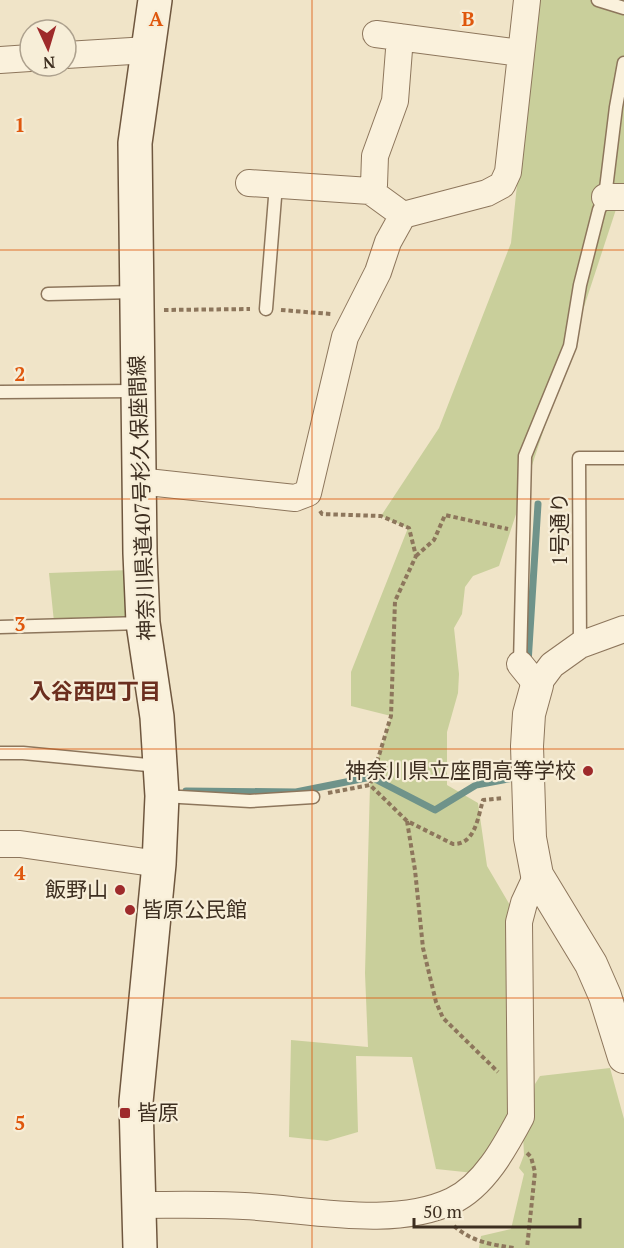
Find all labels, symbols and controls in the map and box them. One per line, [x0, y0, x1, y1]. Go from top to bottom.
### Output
text: A [149, 5, 164, 32]
text: B [462, 5, 475, 32]
north arrow [18, 18, 78, 78]
text: N [42, 52, 56, 74]
text: 1 [14, 111, 26, 138]
street label: 神奈川県道407号杉久保座間線 [122, 355, 160, 641]
text: 2 [14, 360, 26, 387]
street label: 1号通り [545, 492, 573, 566]
text: 3 [14, 610, 26, 637]
district label: 入谷西四丁目 [29, 676, 161, 705]
place label: 神奈川県立座間高等学校 [345, 756, 576, 784]
marker: 神奈川県立座間高等学校 [581, 764, 595, 778]
text: 4 [14, 859, 26, 886]
place label: 飯野山 [45, 875, 108, 903]
marker: 飯野山 [113, 883, 127, 897]
place label: 皆原公民館 [142, 895, 247, 923]
marker: 皆原公民館 [123, 903, 137, 917]
place label: 皆原 [137, 1098, 179, 1126]
marker: 皆原 [118, 1106, 132, 1120]
text: 5 [14, 1109, 26, 1136]
scale bar [414, 1191, 580, 1229]
text: 50 m [423, 1199, 463, 1223]

